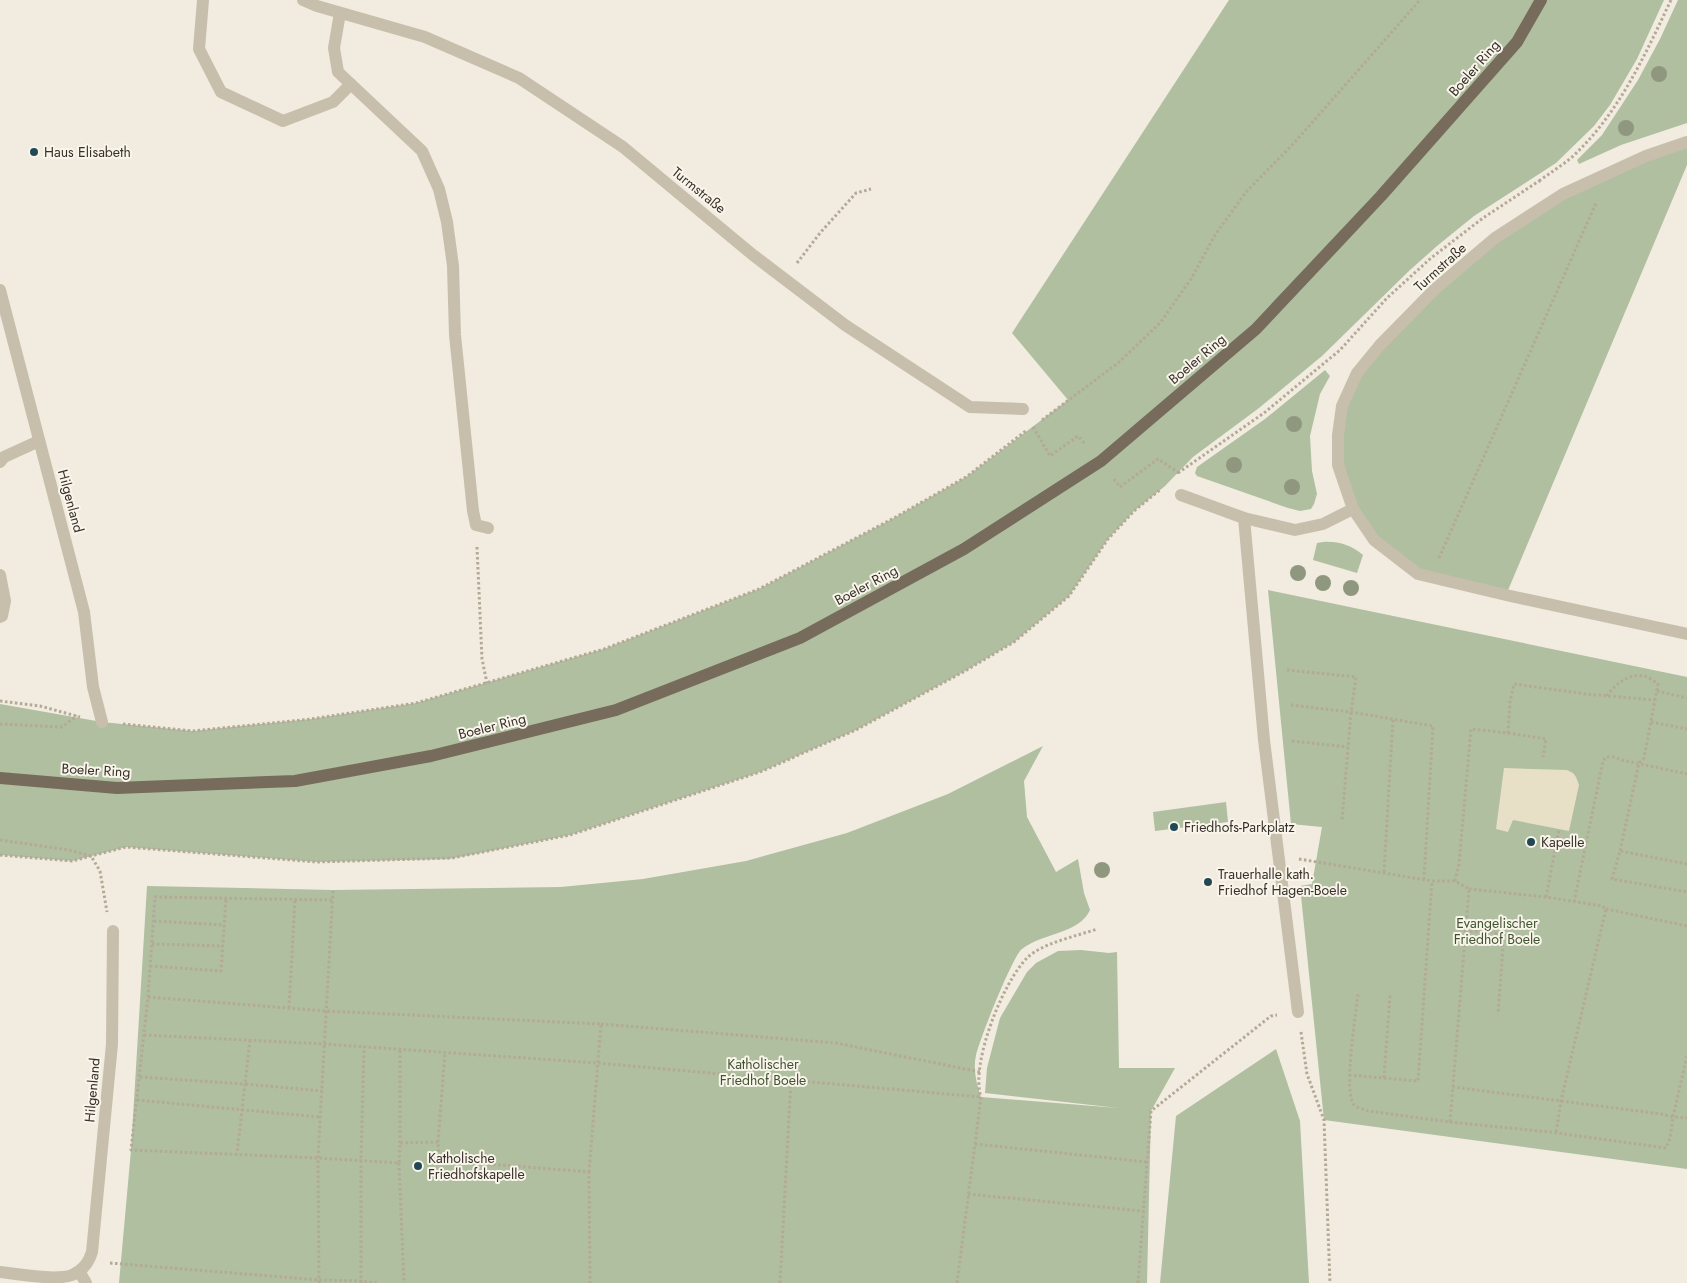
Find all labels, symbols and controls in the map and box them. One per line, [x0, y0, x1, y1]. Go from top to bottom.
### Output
street label: Boeler Ring [1444, 35, 1504, 101]
place label: Haus Elisabeth [44, 142, 131, 162]
marker: Haus Elisabeth [28, 146, 40, 158]
street label: Turmstraße [668, 162, 730, 218]
street label: Turmstraße [1409, 238, 1471, 296]
street label: Boeler Ring [1164, 329, 1230, 389]
street label: Hilgenland [53, 467, 89, 535]
street label: Boeler Ring [831, 560, 901, 610]
street label: Boeler Ring [456, 708, 528, 744]
street label: Boeler Ring [61, 758, 131, 782]
place label: Friedhofs-Parkplatz [1184, 817, 1295, 837]
marker: Friedhofs-Parkplatz [1168, 821, 1180, 833]
place label: Kapelle [1541, 832, 1584, 852]
marker: Kapelle [1525, 836, 1537, 848]
place label: Trauerhalle kath. Friedhof Hagen-Boele [1218, 864, 1347, 900]
marker: Trauerhalle kath. Friedhof Hagen-Boele [1202, 876, 1214, 888]
park label: Evangelischer Friedhof Boele [1454, 913, 1540, 949]
park label: Katholischer Friedhof Boele [720, 1054, 806, 1090]
street label: Hilgenland [79, 1057, 105, 1123]
place label: Katholische Friedhofskapelle [428, 1148, 525, 1184]
marker: Katholische Friedhofskapelle [412, 1160, 424, 1172]

